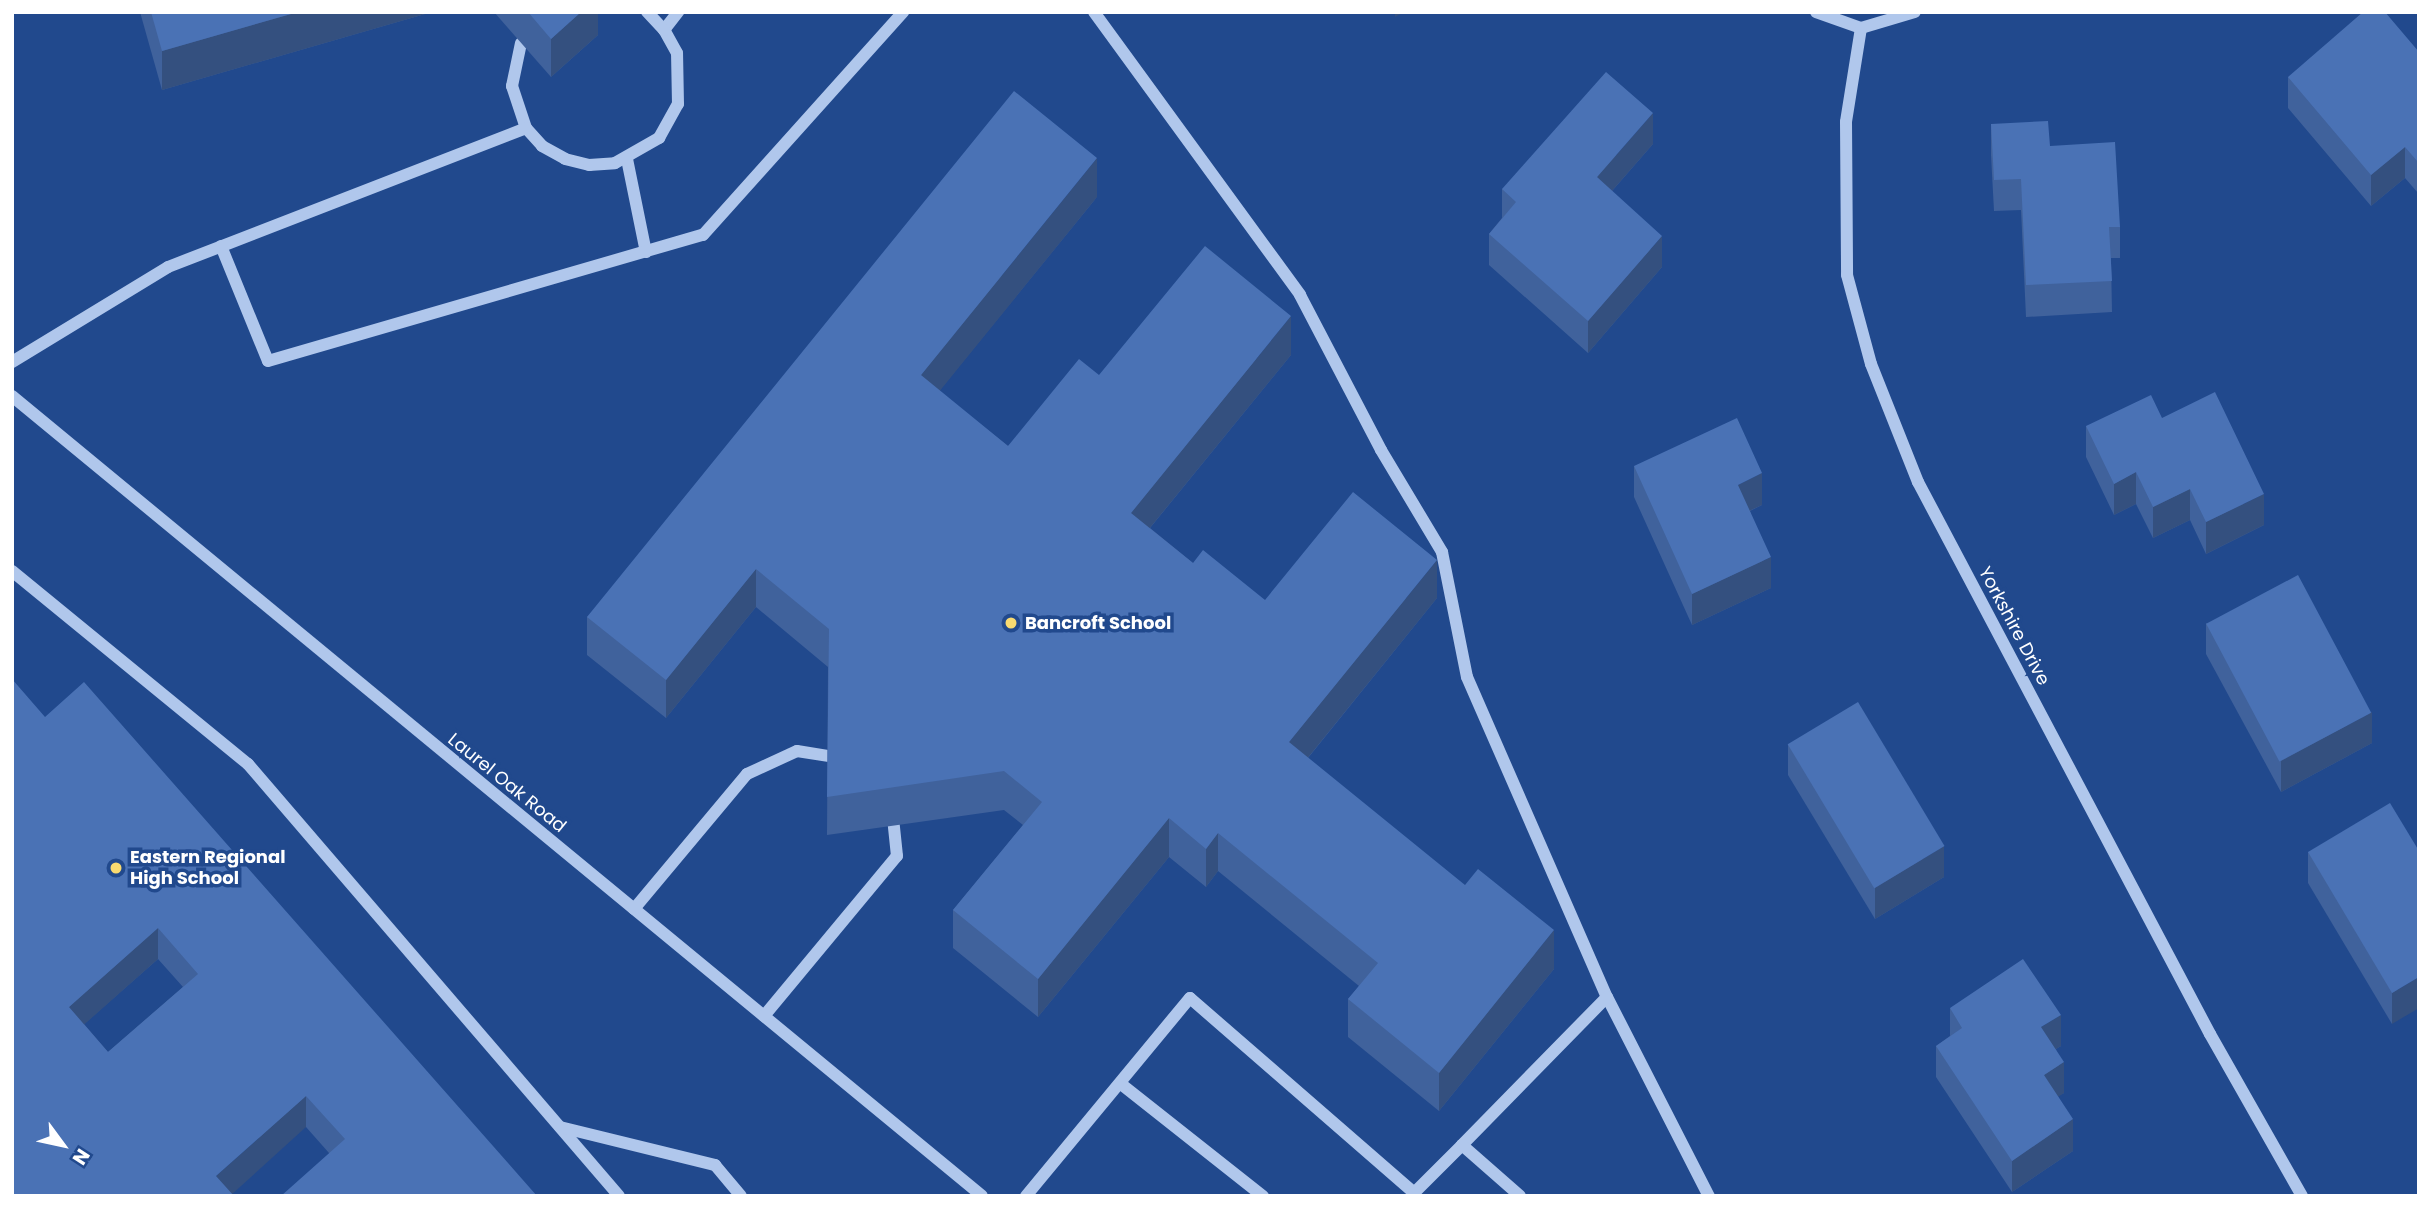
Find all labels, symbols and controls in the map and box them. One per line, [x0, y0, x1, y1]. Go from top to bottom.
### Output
street label: Yorkshire Drive [1974, 563, 2054, 689]
place label: Bancroft School [1025, 612, 1171, 634]
marker: Bancroft School [1003, 615, 1019, 631]
street label: Laurel Oak Road [444, 729, 570, 837]
place label: Eastern Regional High School [130, 847, 286, 890]
marker: Eastern Regional High School [108, 860, 124, 876]
north arrow [28, 1110, 98, 1180]
text: N [66, 1143, 96, 1170]

